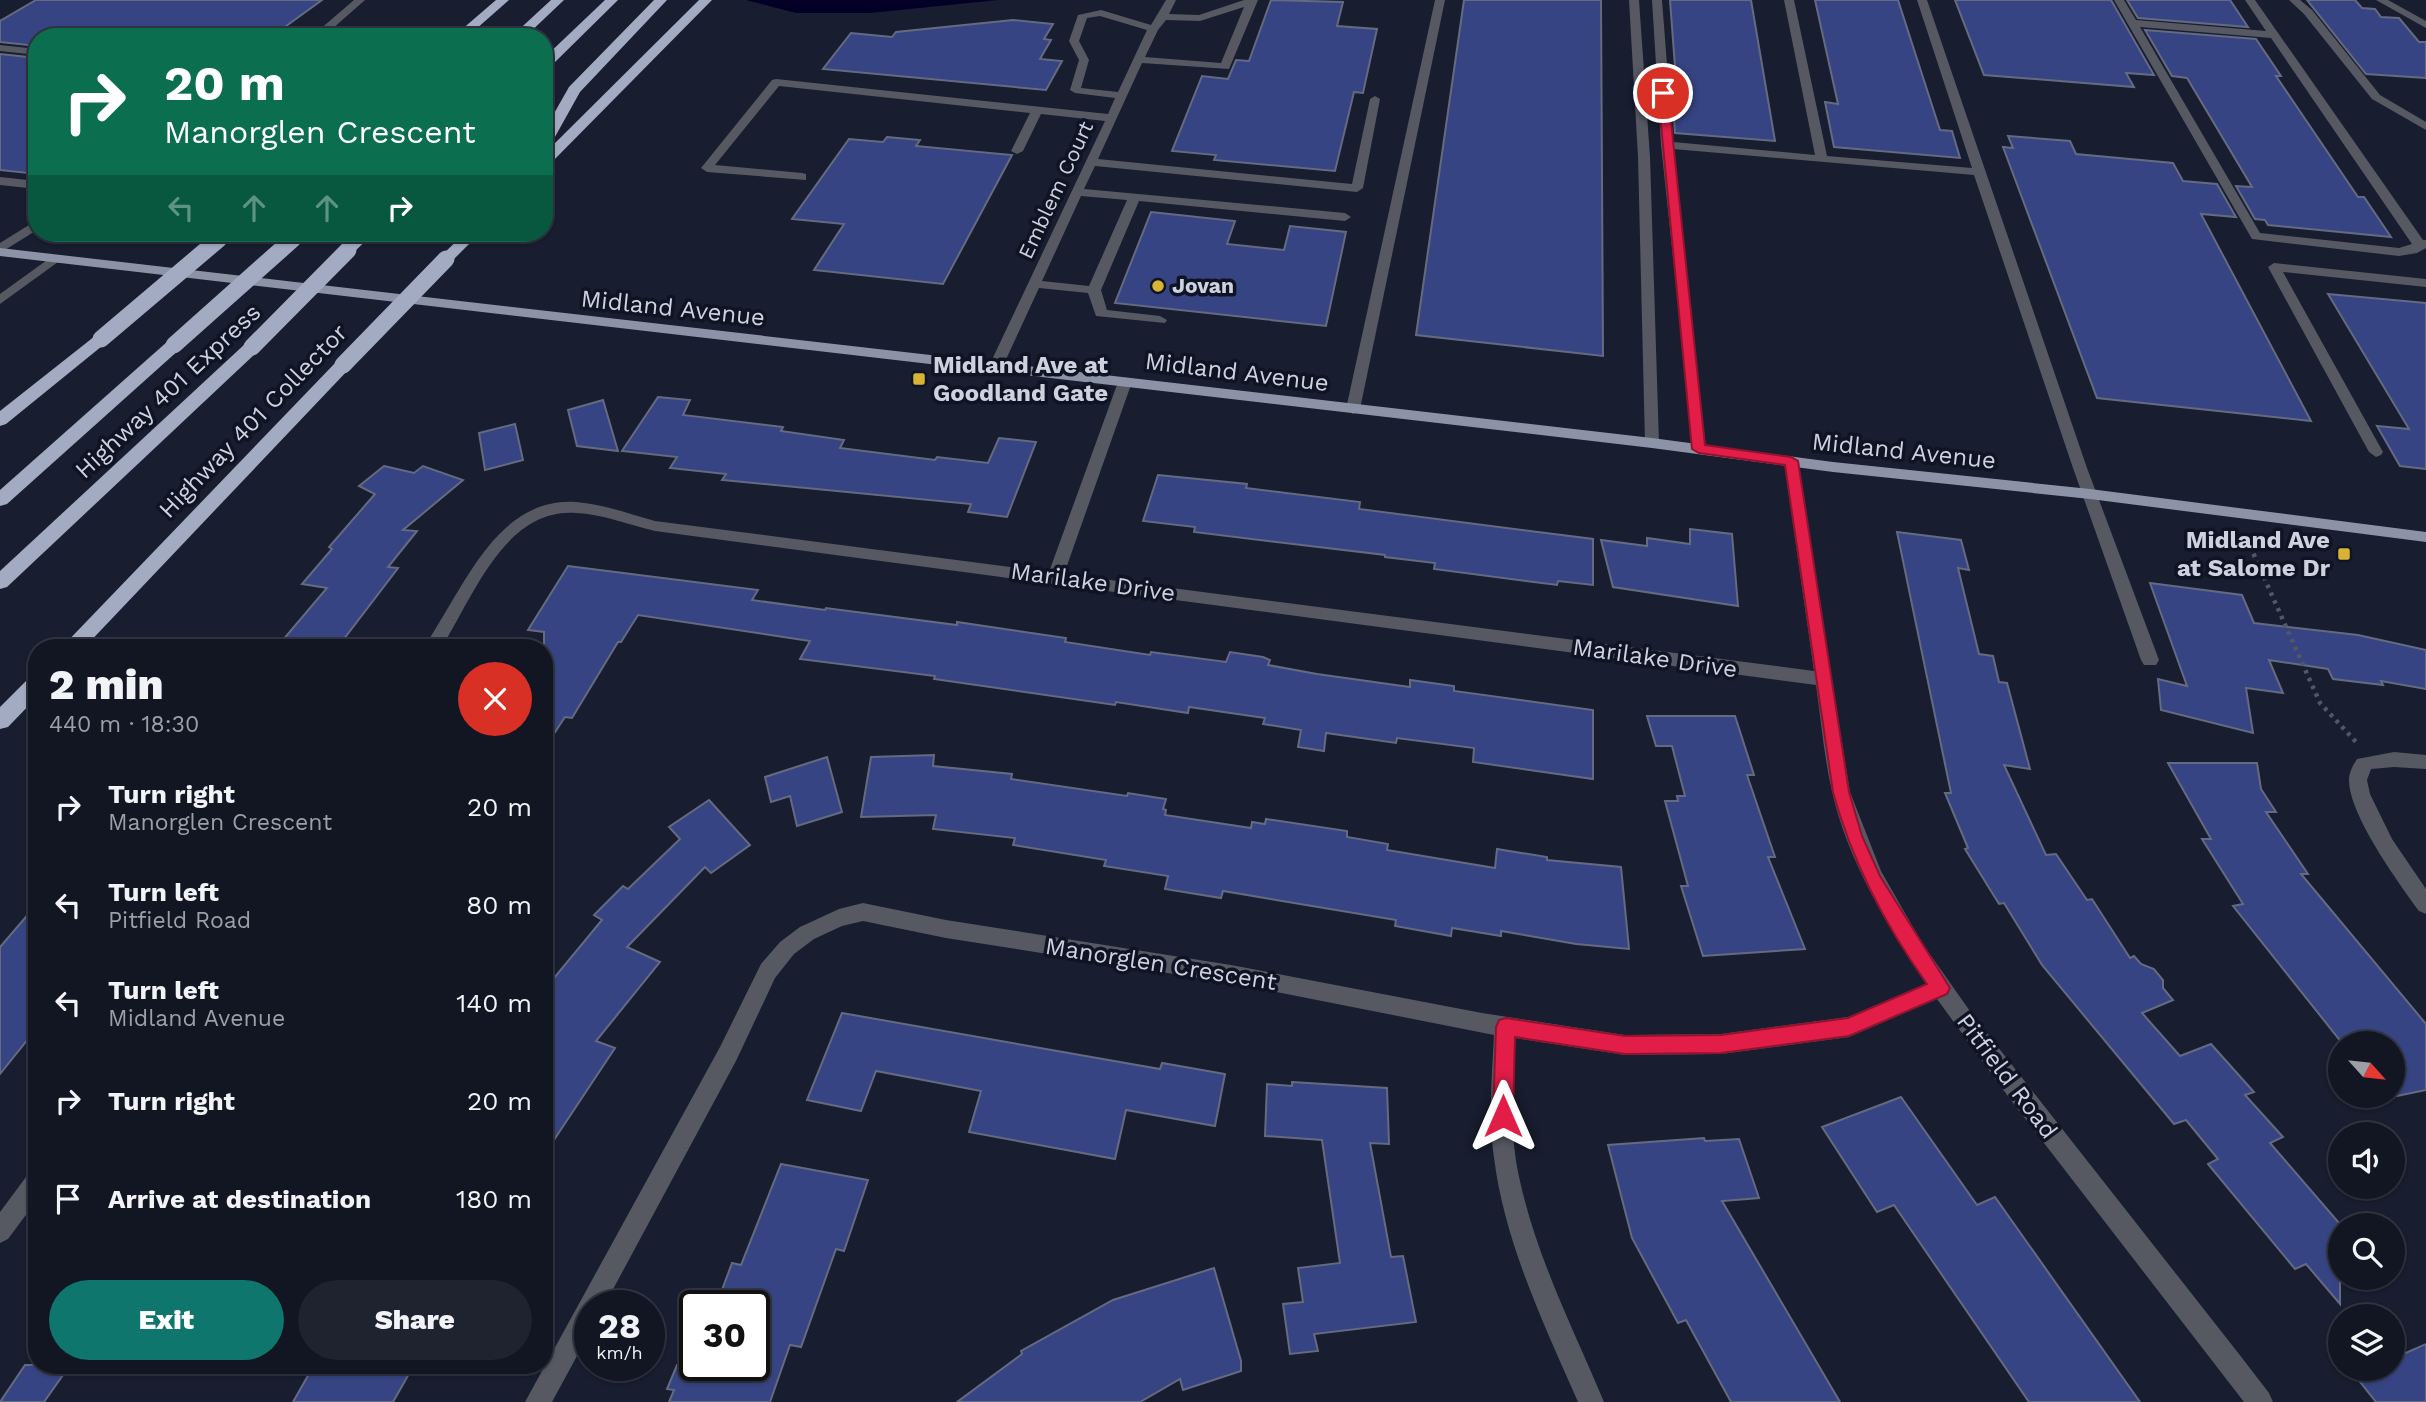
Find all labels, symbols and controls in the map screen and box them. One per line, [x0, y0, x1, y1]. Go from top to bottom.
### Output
text: 20 m [164, 54, 285, 112]
icon: right [49, 56, 140, 147]
pin [1633, 63, 1693, 123]
icon: arrive [1644, 74, 1682, 112]
text: Manorglen Crescent [164, 113, 476, 151]
street label: Emblem Court [1013, 117, 1098, 263]
icon: left [162, 189, 200, 227]
icon: ahead [235, 189, 273, 227]
icon: ahead [308, 189, 346, 227]
icon: right [381, 189, 419, 227]
place label: Jovan [1172, 273, 1234, 298]
marker: Jovan [1150, 278, 1166, 294]
street label: Midland Avenue [580, 284, 766, 332]
street label: Highway 401 Express [70, 298, 266, 484]
street label: Highway 401 Collector [153, 318, 353, 524]
street label: Midland Avenue [1144, 347, 1330, 397]
place label: Midland Ave at Goodland Gate [933, 351, 1109, 407]
marker: Midland Ave at Goodland Gate [911, 371, 927, 387]
street label: Midland Avenue [1811, 427, 1997, 475]
place label: Midland Ave at Salome Dr [2177, 526, 2331, 582]
marker: Midland Ave at Salome Dr [2336, 546, 2352, 562]
street label: Marilake Drive [1009, 557, 1177, 607]
street label: Marilake Drive [1571, 633, 1739, 683]
text: 2 min [49, 660, 163, 709]
button: close [458, 662, 532, 736]
text: 440 m · 18:30 [49, 711, 199, 738]
text: Turn right [108, 779, 235, 809]
icon: right [49, 788, 87, 826]
text: 20 m [467, 792, 532, 822]
text: Manorglen Crescent [108, 809, 332, 836]
text: Turn left [108, 877, 219, 907]
icon: left [49, 886, 87, 924]
text: 80 m [466, 890, 532, 920]
text: Pitfield Road [108, 907, 251, 934]
street label: Manorglen Crescent [1043, 932, 1279, 996]
text: Turn left [108, 975, 219, 1005]
icon: left [49, 984, 87, 1022]
text: 140 m [456, 988, 532, 1018]
text: Midland Avenue [108, 1005, 285, 1032]
street label: Pitfield Road [1951, 1008, 2063, 1144]
north arrow [2328, 1031, 2404, 1108]
map controls [2328, 1031, 2405, 1381]
position arrow [1466, 1079, 1540, 1153]
icon: right [49, 1082, 87, 1120]
text: Turn right [108, 1086, 235, 1116]
text: 20 m [467, 1086, 532, 1116]
button: sound [2328, 1122, 2405, 1199]
icon: arrive [49, 1180, 87, 1218]
text: Arrive at destination [108, 1184, 371, 1214]
text: 180 m [456, 1184, 532, 1214]
button: search [2328, 1213, 2405, 1290]
button: Exit [49, 1280, 284, 1360]
button: Share [298, 1280, 532, 1360]
speed limit sign: 30 [679, 1290, 770, 1381]
button: layers [2328, 1304, 2405, 1381]
text: 28 [598, 1305, 641, 1347]
text: km/h [596, 1342, 643, 1363]

